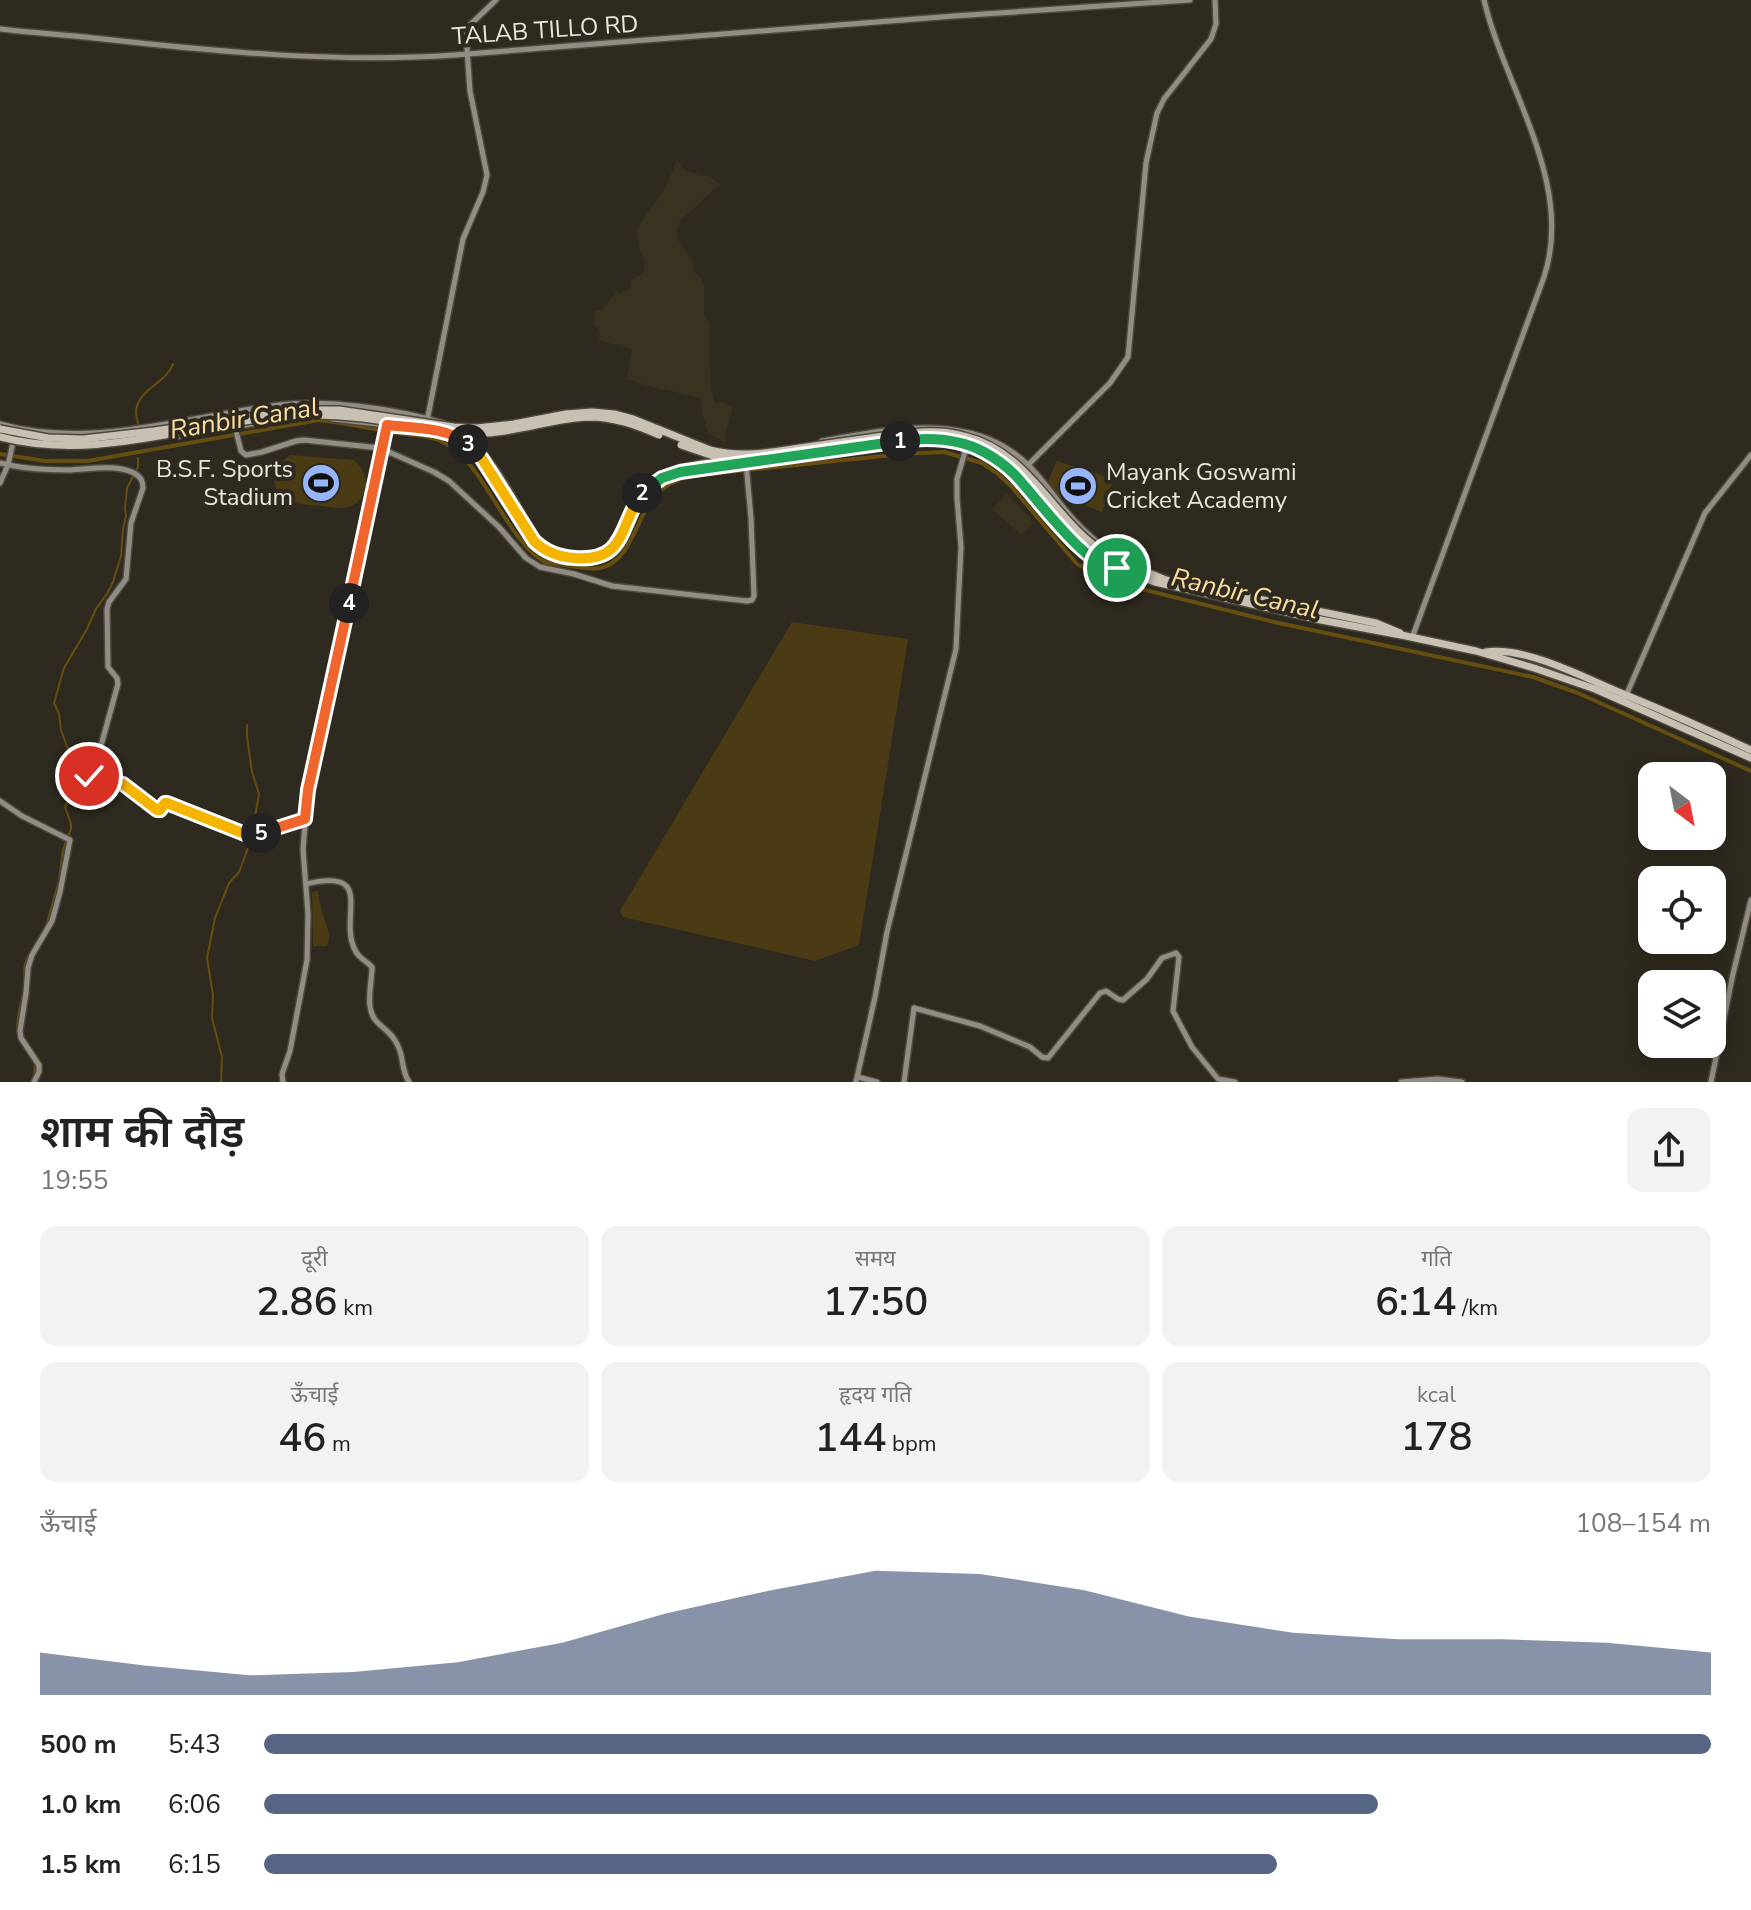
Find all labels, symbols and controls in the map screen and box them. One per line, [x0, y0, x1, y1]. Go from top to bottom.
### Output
street label: TALAB TILLO RD [451, 8, 639, 52]
water label: Ranbir Canal [167, 389, 321, 448]
pin: 1 [880, 421, 920, 461]
pin: 3 [448, 424, 488, 464]
text: 1 [893, 426, 907, 456]
text: 3 [461, 429, 475, 459]
place label: B.S.F. Sports Stadium [156, 453, 293, 513]
place label: Mayank Goswami Cricket Academy [1106, 456, 1297, 516]
sports icon: B.S.F. Sports Stadium [300, 462, 342, 504]
sports icon: Mayank Goswami Cricket Academy [1057, 465, 1099, 507]
pin: 2 [622, 473, 662, 513]
text: 2 [635, 478, 649, 508]
pin [1083, 534, 1151, 602]
icon: arrive [1095, 546, 1139, 590]
water label: Ranbir Canal [1168, 560, 1322, 627]
pin: 4 [329, 583, 369, 623]
text: 4 [342, 588, 356, 618]
pin [55, 742, 123, 810]
icon: check [67, 754, 111, 798]
north arrow [1638, 762, 1726, 850]
map controls [1638, 762, 1726, 1058]
pin: 5 [241, 813, 281, 853]
text: 5 [254, 818, 268, 848]
button: locate [1638, 866, 1726, 954]
button: layers [1638, 970, 1726, 1058]
text: शाम की दौड़ [40, 1103, 244, 1163]
button: share [1627, 1108, 1711, 1192]
text: 19:55 [40, 1163, 108, 1198]
text: दूरी [301, 1244, 328, 1274]
text: समय [855, 1244, 896, 1274]
text: गति [1421, 1244, 1452, 1274]
text: 2.86 [256, 1275, 337, 1329]
text: 17:50 [823, 1275, 928, 1329]
text: 6:14 [1375, 1275, 1456, 1329]
text: km [337, 1293, 373, 1323]
text: /km [1456, 1293, 1498, 1323]
text: ऊँचाई [291, 1380, 338, 1410]
text: हृदय गति [839, 1380, 912, 1410]
text: kcal [1417, 1380, 1456, 1410]
text: 178 [1401, 1410, 1473, 1464]
text: 46 [278, 1411, 326, 1465]
text: 144 [814, 1411, 886, 1465]
text: m [326, 1429, 351, 1459]
text: bpm [886, 1429, 937, 1459]
text: ऊँचाई [40, 1506, 96, 1541]
text: 108–154 m [1575, 1506, 1711, 1541]
text: 500 m [40, 1727, 117, 1762]
text: 5:43 [168, 1727, 221, 1762]
text: 1.0 km [40, 1787, 121, 1822]
text: 6:06 [168, 1787, 221, 1822]
text: 1.5 km [40, 1847, 121, 1882]
text: 6:15 [168, 1847, 221, 1882]

